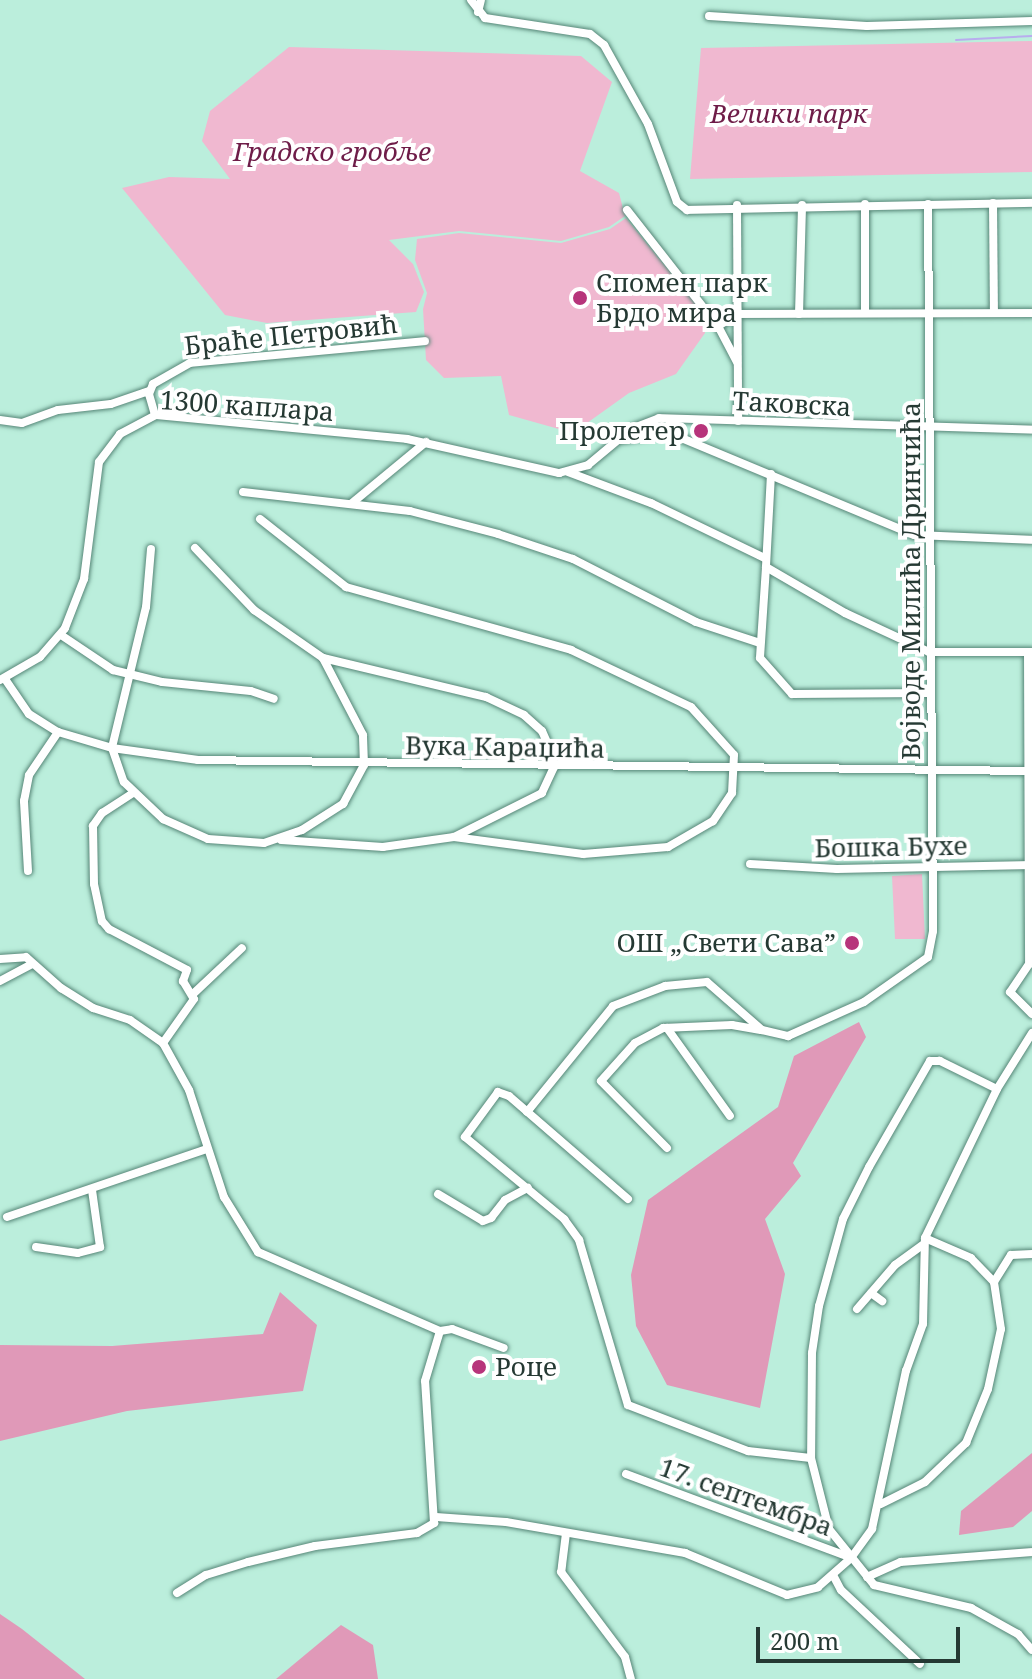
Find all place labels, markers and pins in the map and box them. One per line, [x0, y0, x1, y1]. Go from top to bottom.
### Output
place label: Спомен парк Брдо мира [596, 267, 768, 328]
marker: Спомен парк Брдо мира [571, 289, 589, 307]
place label: Пролетер [559, 415, 685, 447]
marker: Пролетер [692, 422, 710, 440]
place label: ОШ „Свети Сава” [616, 927, 836, 959]
marker: ОШ „Свети Сава” [843, 934, 861, 952]
place label: Роце [495, 1351, 557, 1383]
marker: Роце [470, 1358, 488, 1376]

